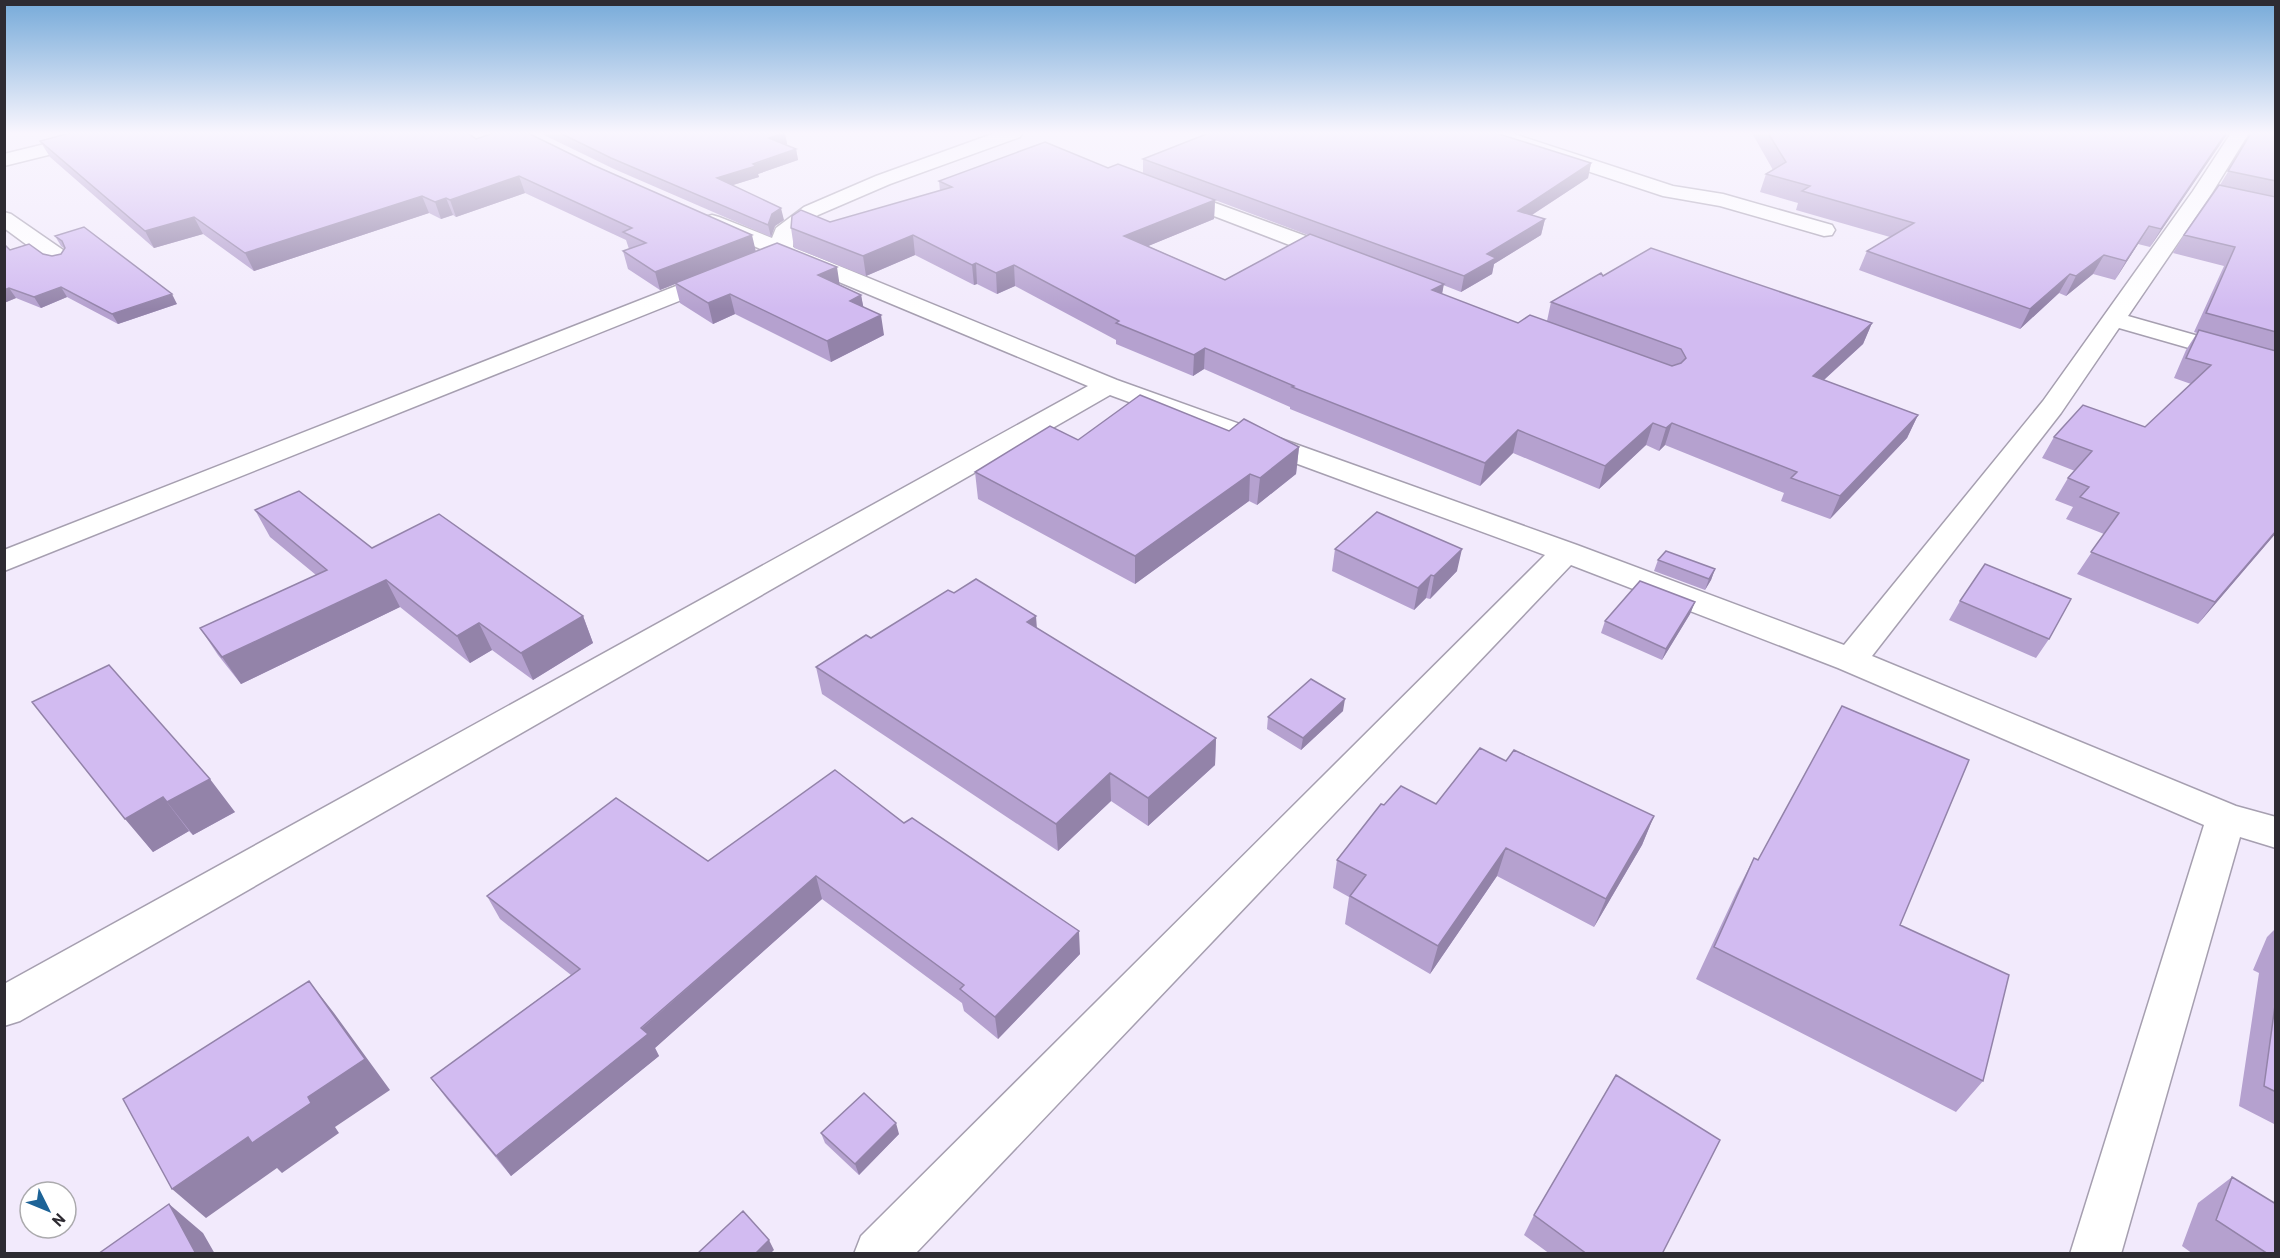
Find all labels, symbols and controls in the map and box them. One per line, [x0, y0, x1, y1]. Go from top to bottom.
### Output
north arrow [18, 1180, 78, 1240]
text: N [49, 1210, 70, 1231]

